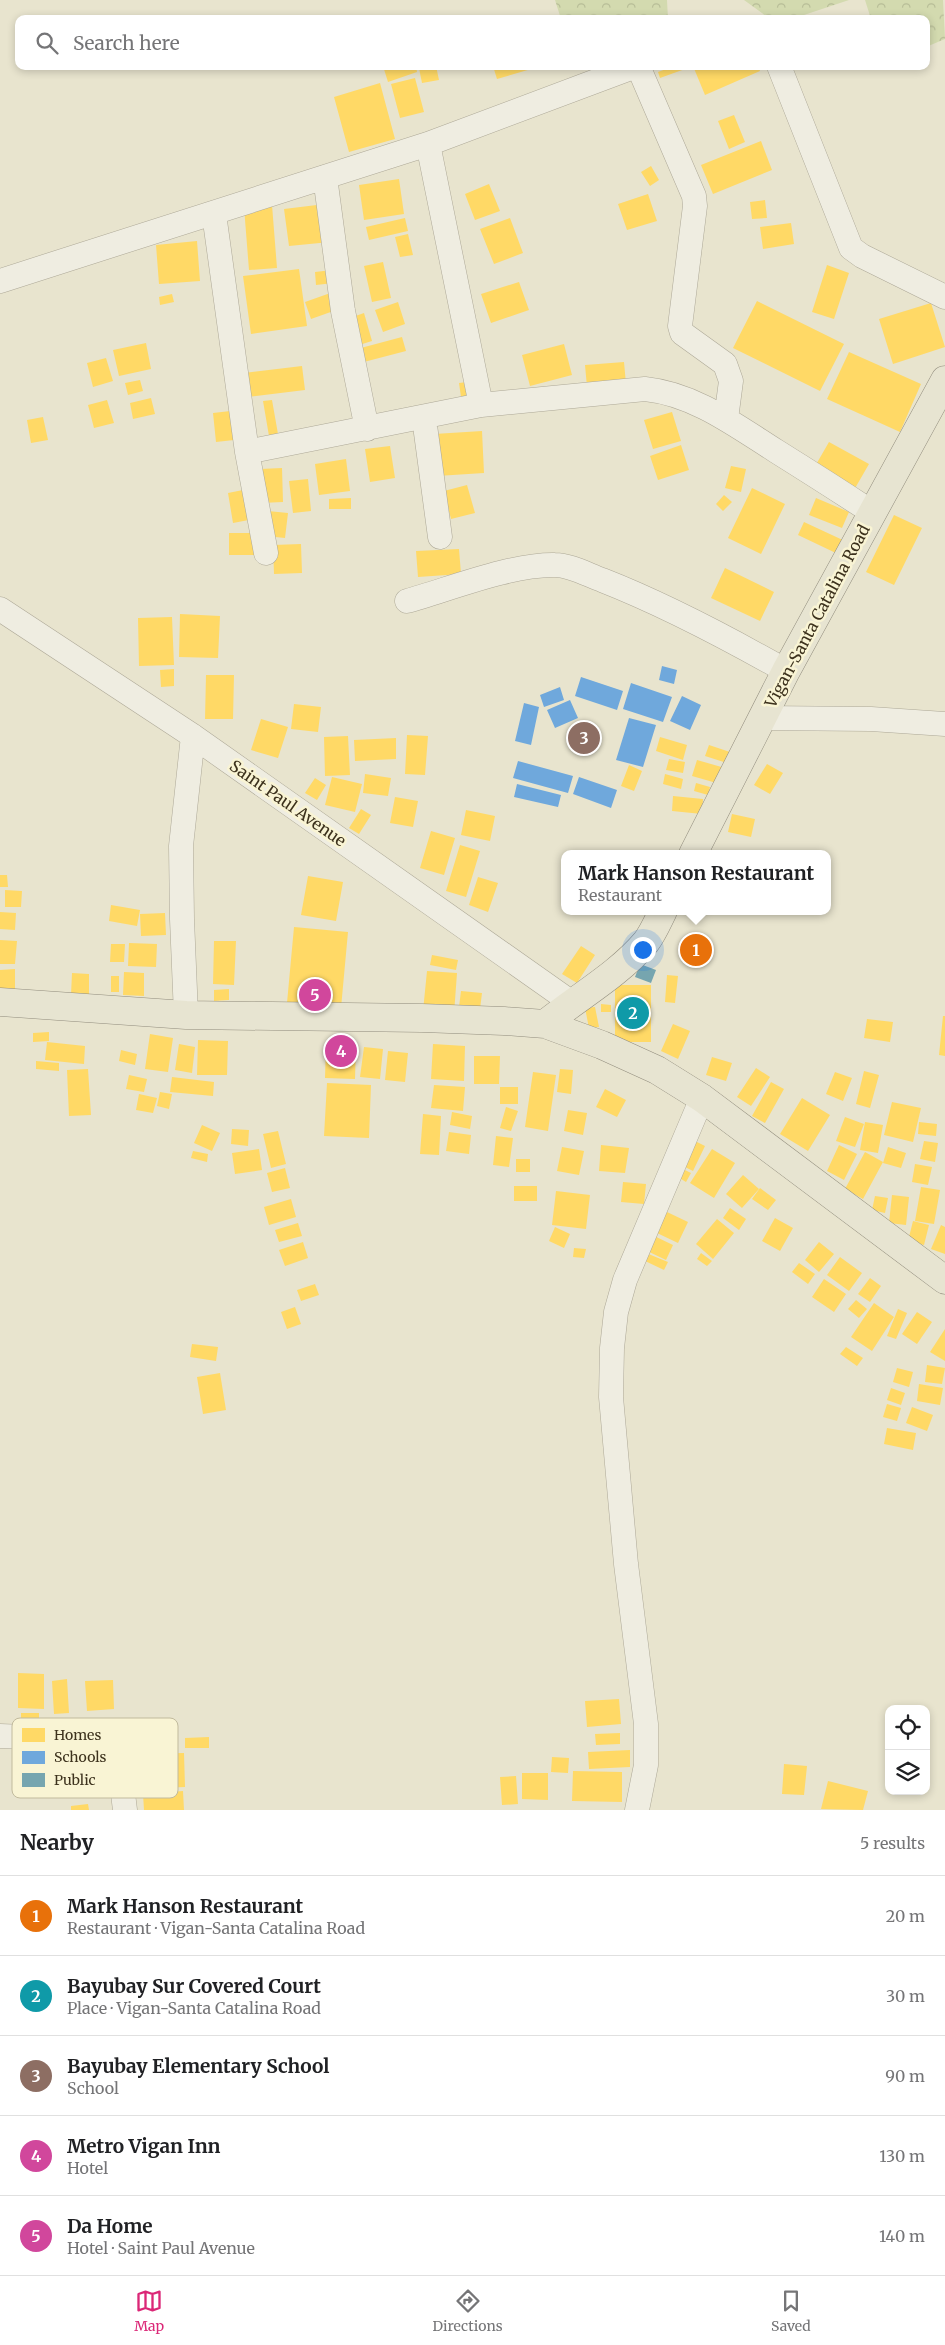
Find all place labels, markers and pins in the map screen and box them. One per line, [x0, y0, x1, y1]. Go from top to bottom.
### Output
pin: 3 [568, 719, 600, 757]
pin: 1 [680, 931, 712, 969]
pin: 5 [299, 976, 331, 1014]
pin: 2 [617, 994, 649, 1032]
pin: 4 [325, 1032, 357, 1070]

